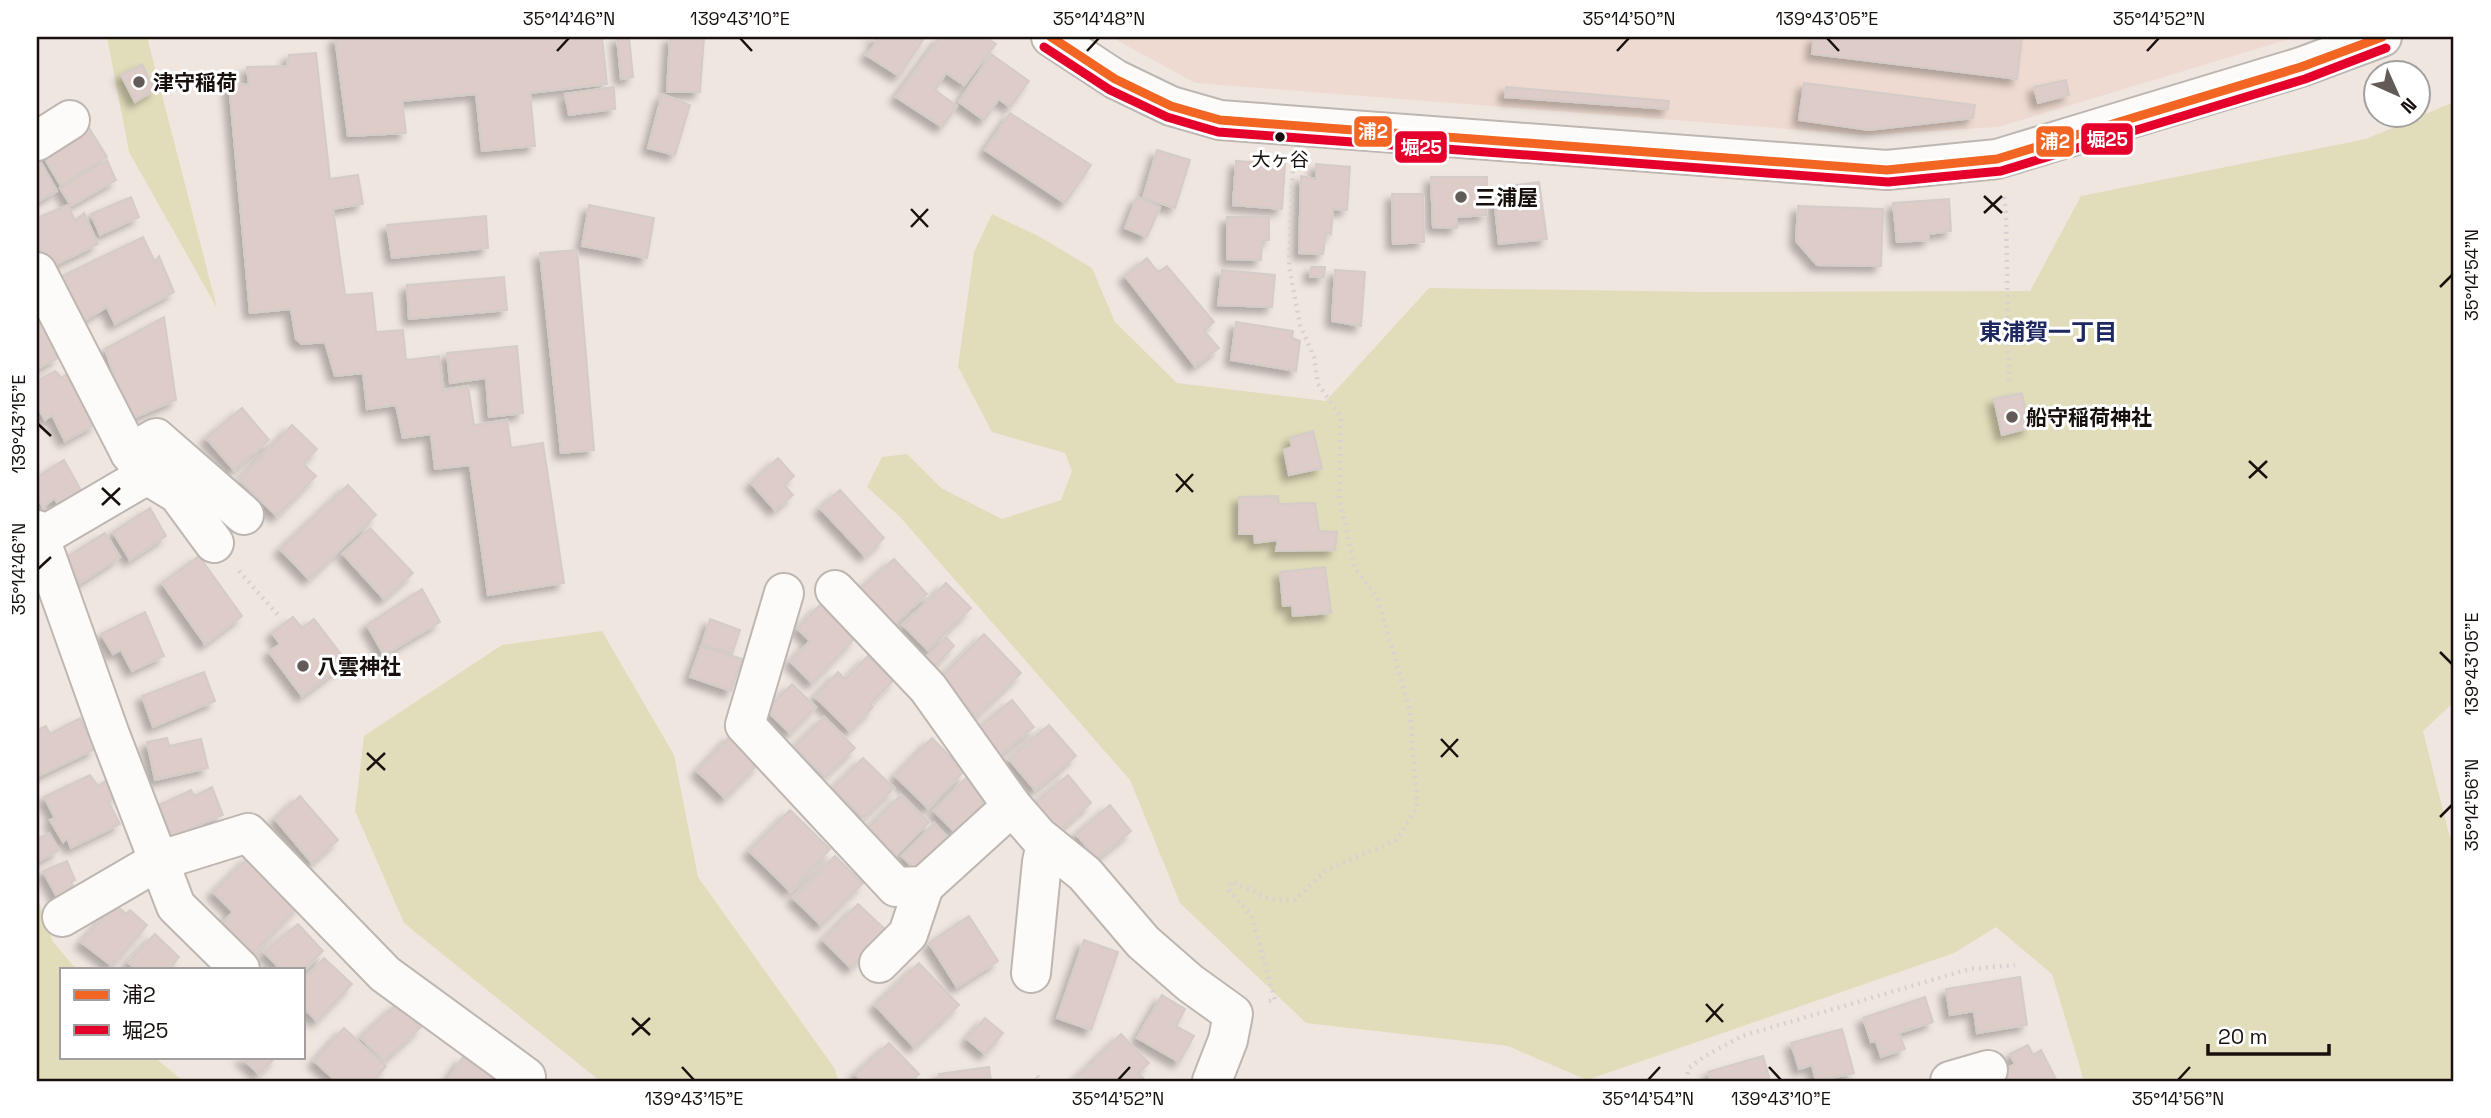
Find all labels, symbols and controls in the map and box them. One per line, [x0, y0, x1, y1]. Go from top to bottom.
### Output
text: 35°14'46"N [523, 7, 615, 30]
text: 139°43'10"E [690, 7, 790, 30]
text: 35°14'48"N [1053, 7, 1145, 30]
text: 35°14'50"N [1582, 7, 1676, 30]
text: 139°43'05"E [1775, 7, 1879, 30]
text: 35°14'52"N [2113, 7, 2205, 30]
north arrow [2362, 60, 2432, 130]
place label: 津守稲荷 [153, 69, 237, 96]
marker: 津守稲荷 [131, 74, 147, 90]
text: N [2395, 92, 2422, 119]
line badge: 浦2 [1353, 115, 1393, 148]
text: 浦2 [1358, 119, 1388, 144]
line badge: 堀25 [2080, 122, 2134, 156]
line badge: 浦2 [2035, 125, 2075, 158]
text: 堀25 [2086, 127, 2128, 152]
text: 浦2 [2040, 129, 2070, 154]
marker: 大ヶ谷 [1273, 130, 1287, 144]
line badge: 堀25 [1394, 130, 1448, 164]
text: 堀25 [1400, 135, 1442, 160]
place label: 大ヶ谷 [1251, 147, 1309, 172]
place label: 三浦屋 [1475, 184, 1538, 211]
marker: 三浦屋 [1453, 189, 1469, 205]
text: 35°14'54"N [2460, 229, 2483, 321]
district label: 東浦賀一丁目 [1979, 317, 2117, 347]
text: 139°43'15"E [7, 375, 30, 474]
place label: 船守稲荷神社 [2026, 404, 2152, 431]
marker: 船守稲荷神社 [2004, 409, 2020, 425]
text: 35°14'46"N [7, 523, 30, 615]
text: 139°43'05"E [2460, 612, 2483, 716]
place label: 八雲神社 [317, 653, 401, 680]
marker: 八雲神社 [295, 658, 311, 674]
text: 35°14'56"N [2460, 759, 2483, 851]
legend [60, 968, 304, 1058]
text: 浦2 [122, 981, 156, 1008]
scale bar [2208, 1013, 2328, 1057]
text: 堀25 [122, 1017, 168, 1044]
text: 20 m [2218, 1023, 2268, 1050]
text: 139°43'15"E [645, 1087, 744, 1110]
text: 35°14'52"N [1072, 1087, 1164, 1110]
text: 35°14'54"N [1602, 1087, 1694, 1110]
text: 139°43'10"E [1731, 1087, 1831, 1110]
text: 35°14'56"N [2132, 1087, 2224, 1110]

